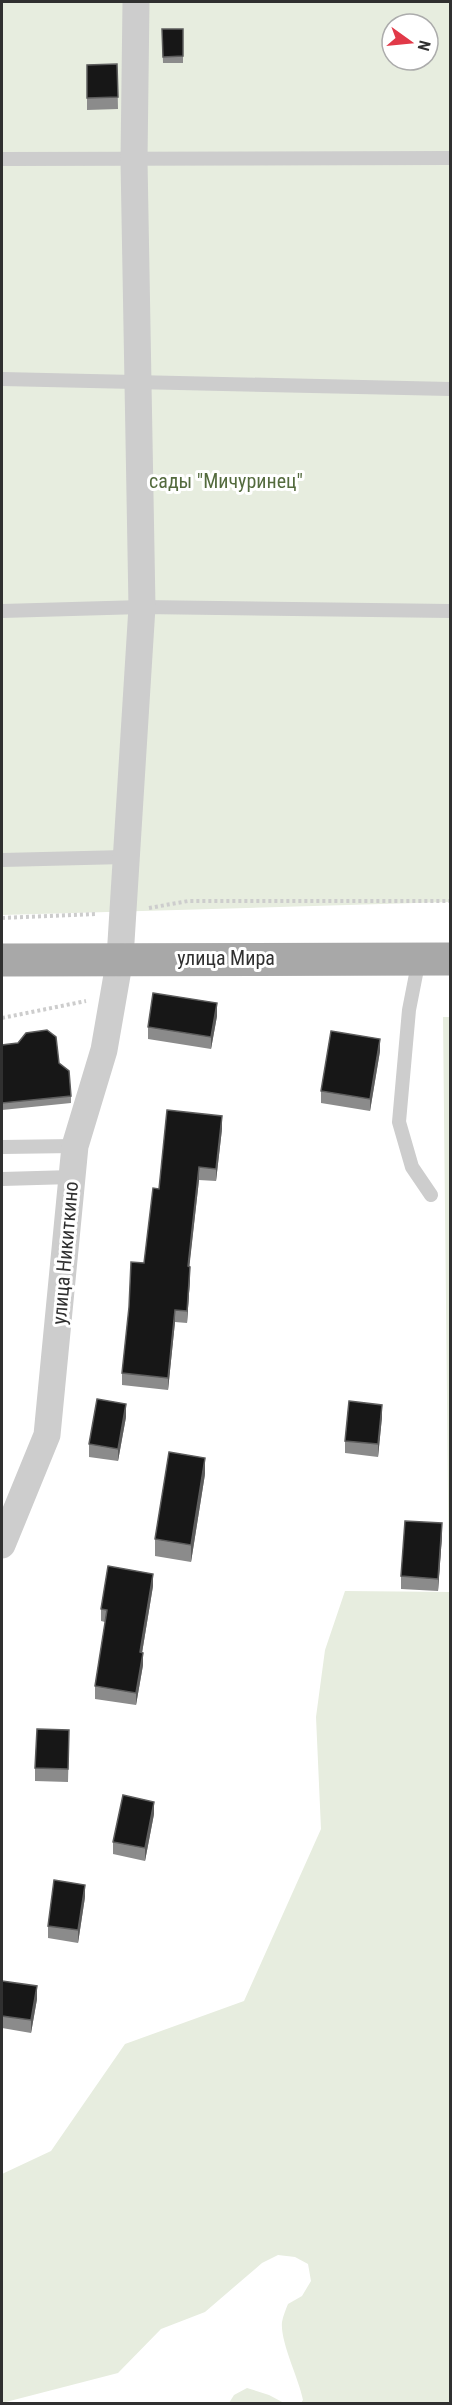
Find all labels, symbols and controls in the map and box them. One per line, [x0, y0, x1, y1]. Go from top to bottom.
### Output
north arrow [380, 12, 440, 72]
text: N [414, 39, 434, 53]
park label: сады "Мичуринец" [149, 469, 303, 493]
street label: улица Мира [177, 946, 275, 970]
street label: улица Никиткино [47, 1180, 83, 1326]

